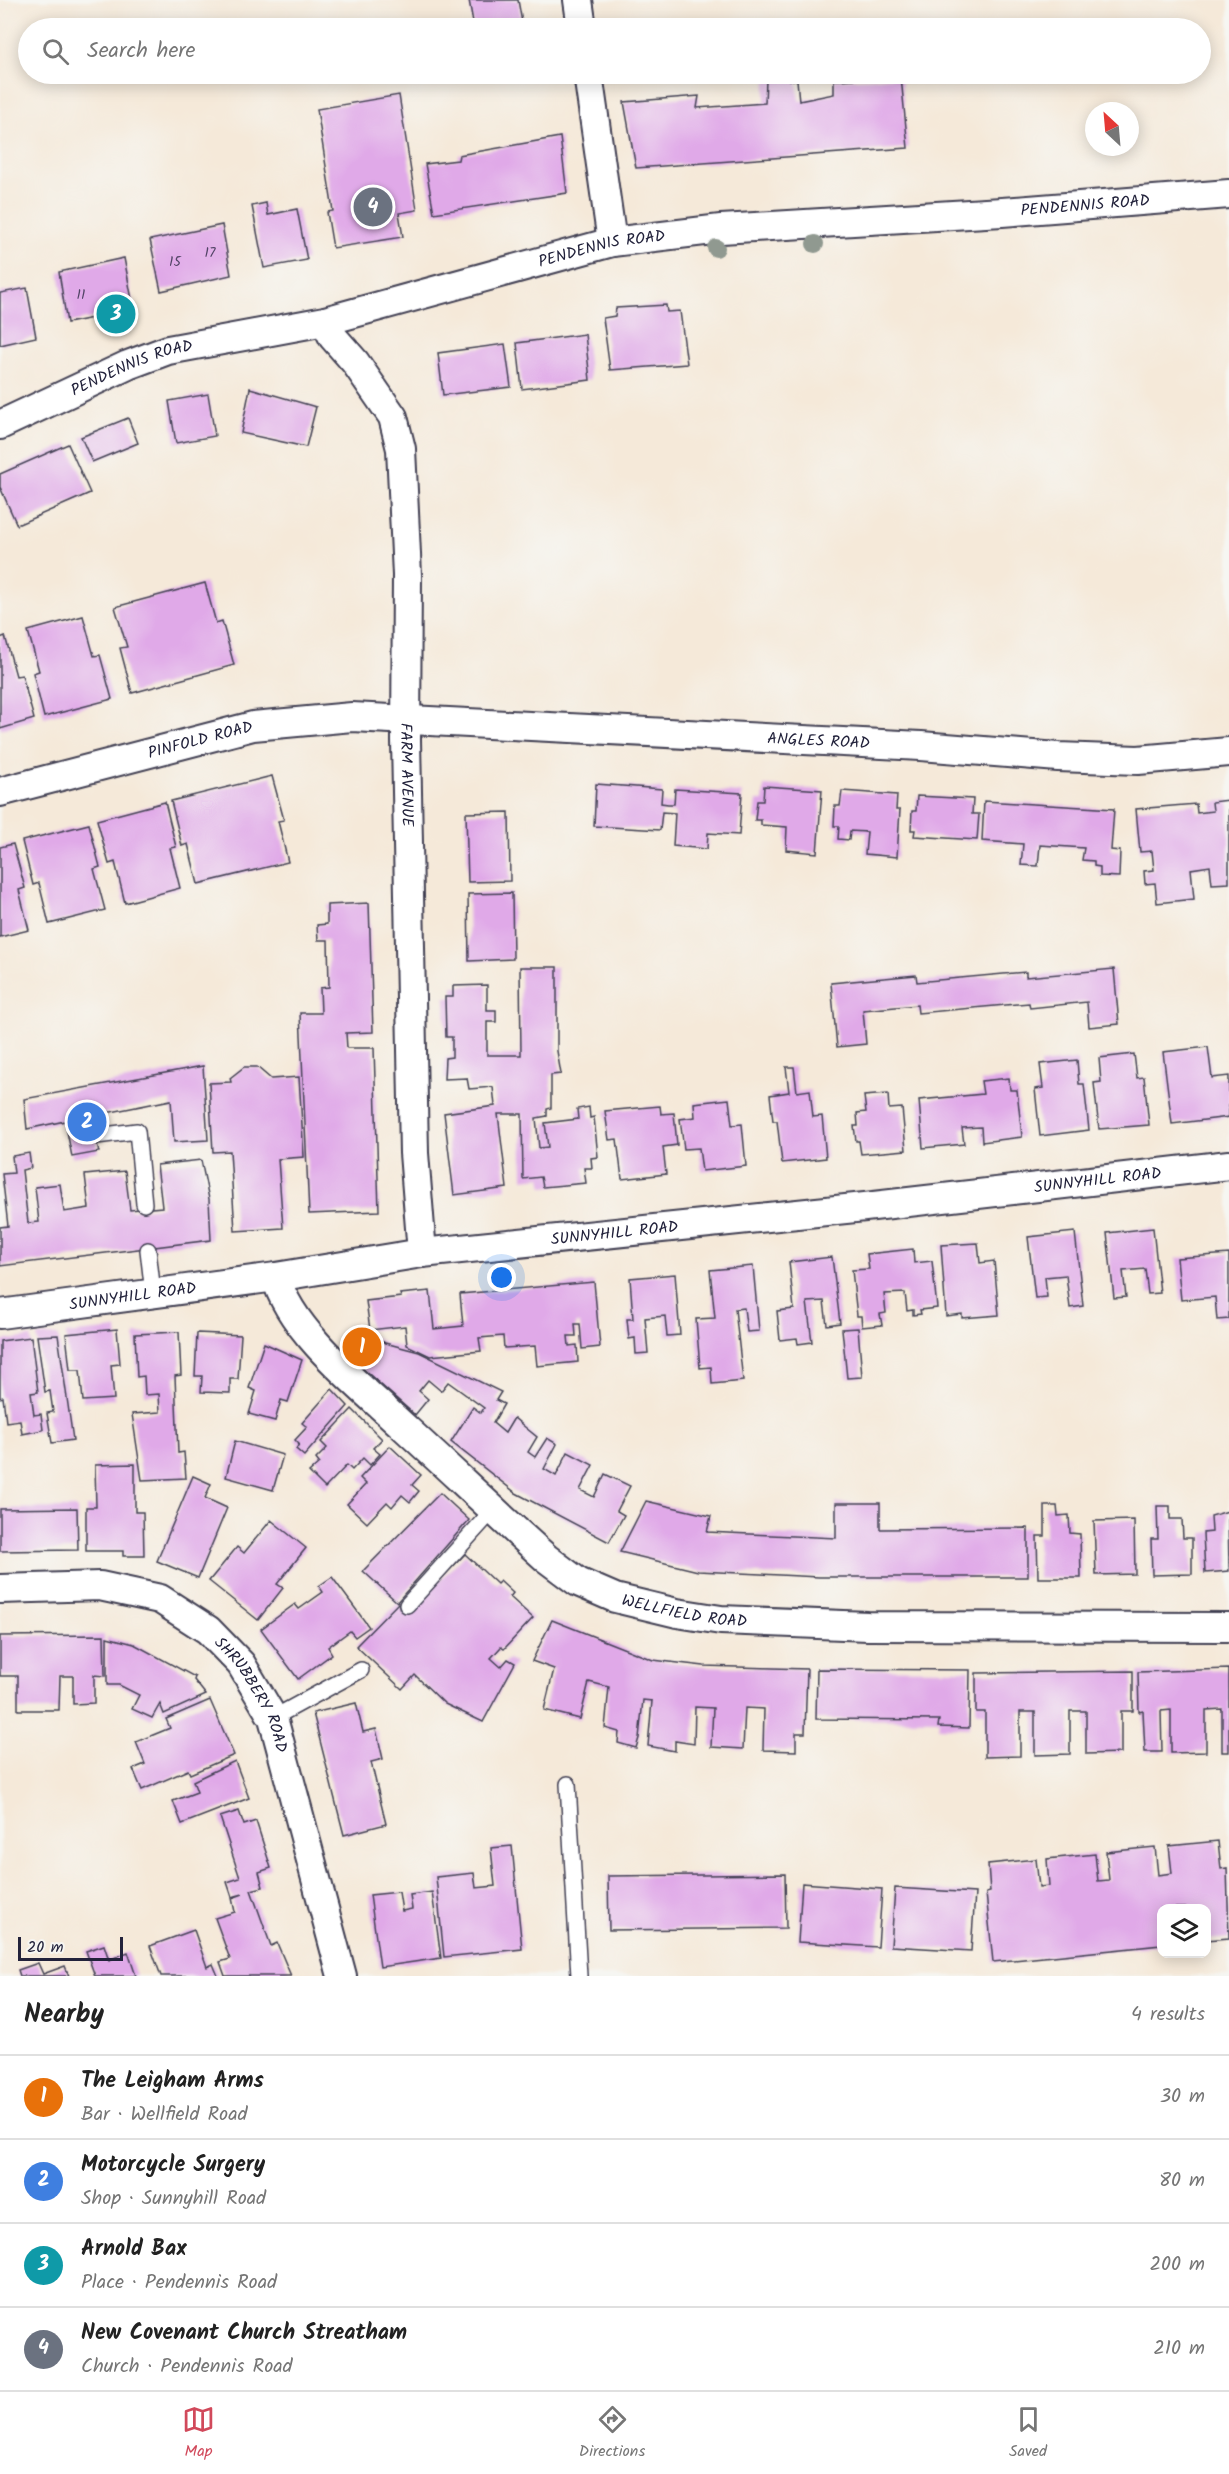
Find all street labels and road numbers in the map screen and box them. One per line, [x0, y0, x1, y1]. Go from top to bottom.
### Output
street label: PENDENNIS ROAD [1020, 188, 1151, 223]
street label: PENDENNIS ROAD [535, 223, 666, 274]
street label: PENDENNIS ROAD [66, 333, 194, 403]
street label: PINFOLD ROAD [145, 714, 255, 765]
street label: FARM AVENUE [393, 723, 420, 828]
street label: ANGLES ROAD [767, 726, 870, 756]
street label: SUNNYHILL ROAD [1033, 1160, 1163, 1200]
street label: SUNNYHILL ROAD [550, 1214, 679, 1252]
street label: SUNNYHILL ROAD [68, 1275, 198, 1317]
street label: WELLFIELD ROAD [619, 1588, 747, 1634]
street label: SHRUBBERY ROAD [208, 1631, 294, 1755]

